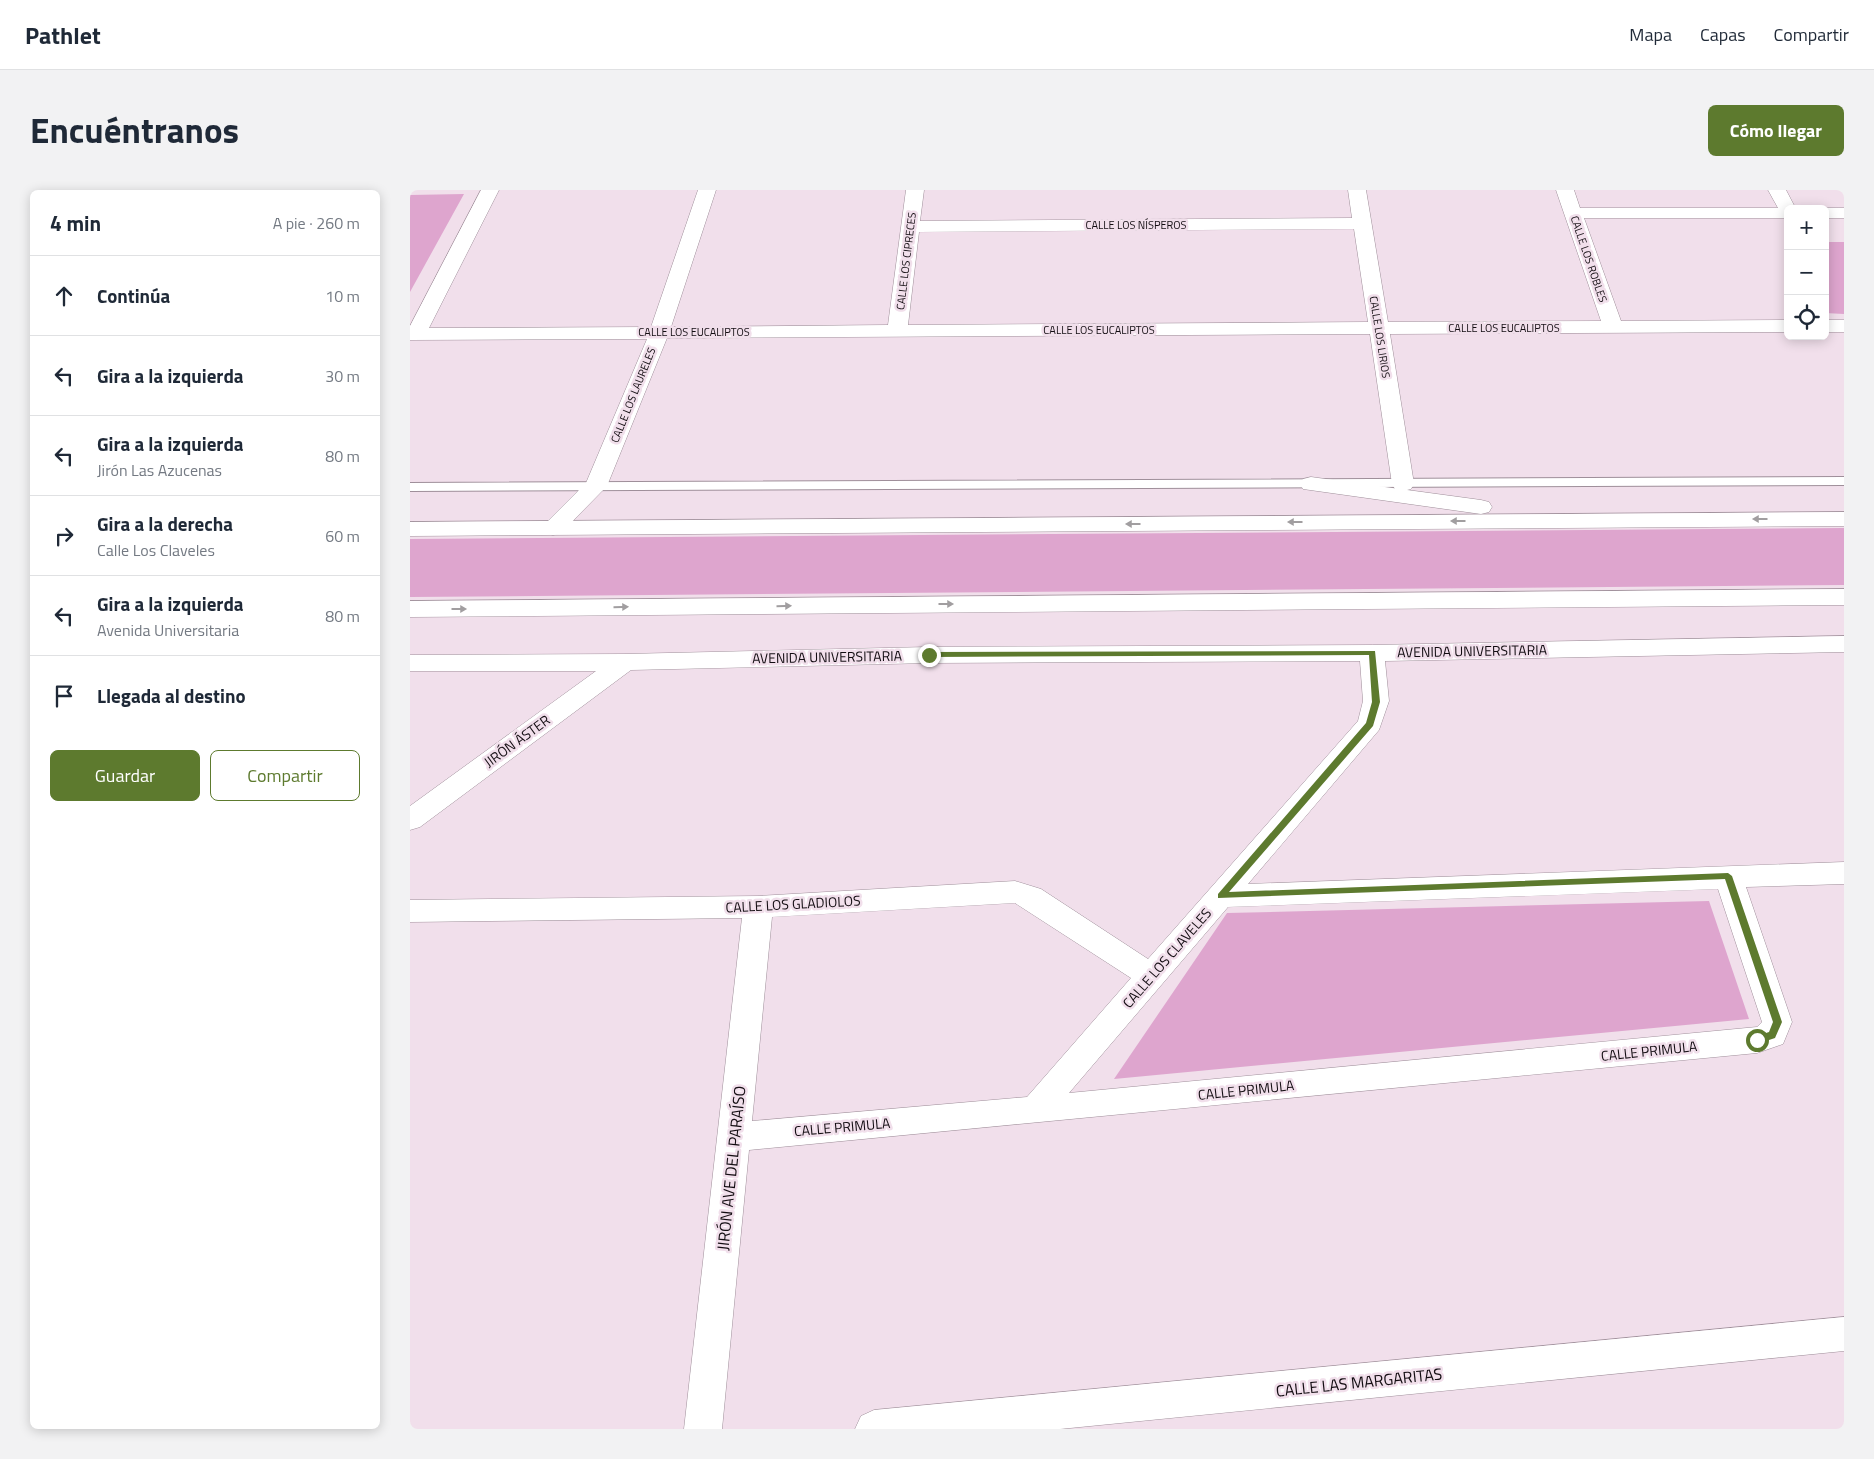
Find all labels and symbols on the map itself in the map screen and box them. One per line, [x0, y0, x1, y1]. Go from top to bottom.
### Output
street label: CALLE LOS CIPRECES [892, 211, 920, 311]
street label: CALLE LOS ROBLES [1567, 214, 1611, 304]
street label: CALLE LOS NÍSPEROS [1086, 217, 1187, 233]
street label: CALLE LOS LIRIOS [1366, 295, 1394, 379]
street label: CALLE LOS EUCALIPTOS [1448, 320, 1560, 336]
street label: CALLE LOS EUCALIPTOS [1043, 322, 1155, 338]
street label: CALLE LOS EUCALIPTOS [638, 324, 750, 340]
street label: CALLE LOS LAURELES [607, 345, 659, 445]
one-way arrow [1752, 515, 1768, 523]
one-way arrow [1450, 517, 1466, 525]
one-way arrow [1287, 518, 1303, 526]
one-way arrow [1125, 520, 1141, 528]
one-way arrow [938, 600, 954, 608]
one-way arrow [776, 602, 792, 610]
one-way arrow [613, 603, 629, 611]
one-way arrow [451, 605, 467, 613]
street label: AVENIDA UNIVERSITARIA [1397, 639, 1548, 662]
route end [918, 644, 941, 667]
street label: AVENIDA UNIVERSITARIA [752, 645, 903, 668]
street label: JIRÓN ÁSTER [479, 709, 554, 772]
street label: CALLE LOS GLADIOLOS [725, 889, 861, 918]
street label: CALLE LOS CLAVELES [1117, 903, 1216, 1012]
route start [1746, 1029, 1769, 1052]
street label: CALLE PRIMULA [1600, 1035, 1699, 1066]
street label: CALLE PRIMULA [1197, 1074, 1296, 1105]
street label: JIRÓN AVE DEL PARAÍSO [710, 1084, 752, 1252]
street label: CALLE PRIMULA [793, 1112, 892, 1141]
street label: CALLE LAS MARGARITAS [1275, 1361, 1443, 1403]

